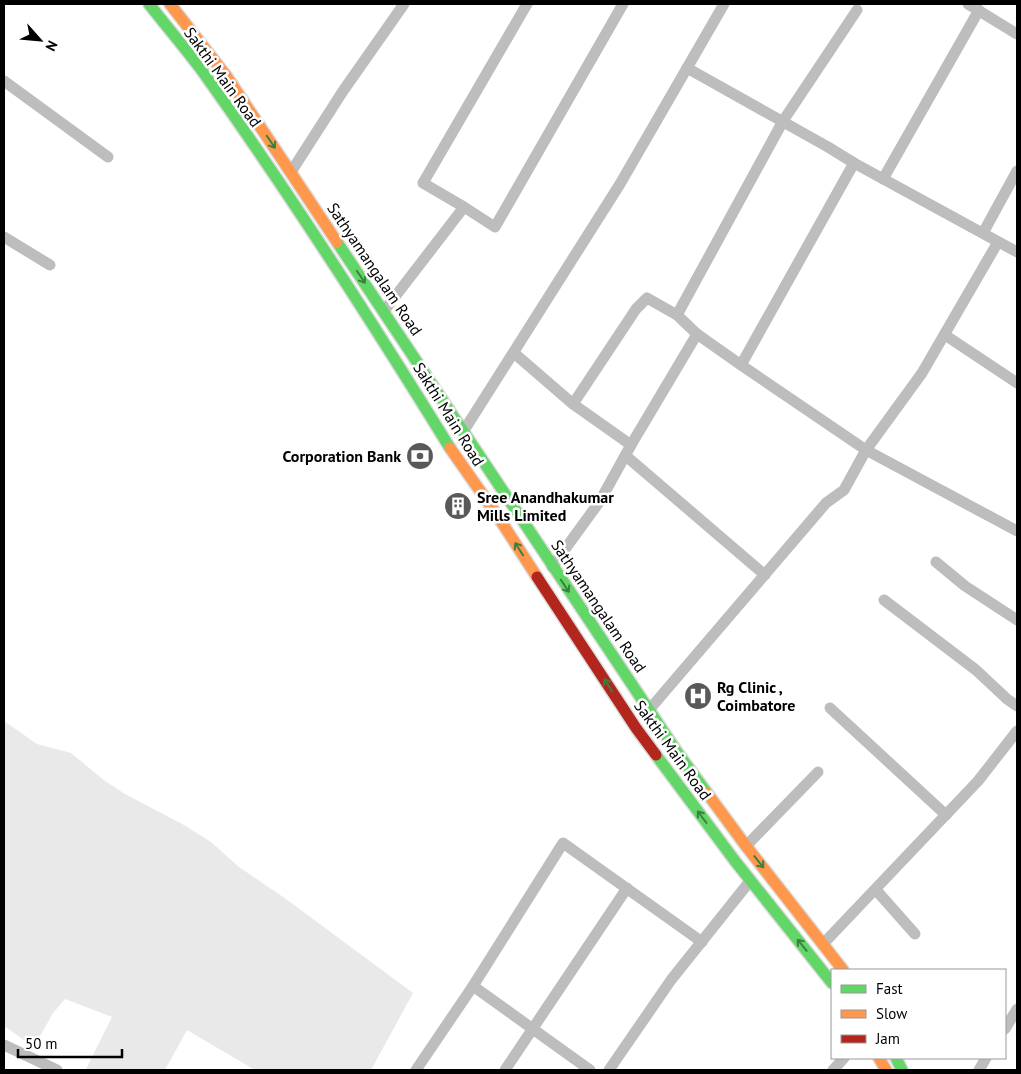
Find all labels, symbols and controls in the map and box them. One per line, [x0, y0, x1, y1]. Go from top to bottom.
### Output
north arrow [15, 15, 65, 65]
street label: Sakthi Main Road [180, 23, 266, 131]
text: N [41, 38, 62, 54]
one-way arrow [266, 135, 276, 149]
street label: Sathyamangalam Road [323, 199, 427, 339]
one-way arrow [356, 270, 366, 284]
street label: Sakthi Main Road [409, 358, 489, 470]
bank icon: Corporation Bank [405, 441, 435, 471]
place label: Corporation Bank [282, 446, 401, 466]
place label: Sree Anandhakumar Mills Limited [477, 487, 614, 525]
building icon: Sree Anandhakumar Mills Limited [443, 491, 473, 521]
street label: Sathyamangalam Road [547, 536, 651, 676]
one-way arrow [513, 542, 524, 556]
one-way arrow [560, 578, 570, 592]
place label: Rg Clinic , Coimbatore [717, 677, 796, 715]
one-way arrow [602, 678, 613, 692]
hospital icon: Rg Clinic , Coimbatore [683, 681, 713, 711]
street label: Sakthi Main Road [630, 696, 716, 804]
one-way arrow [697, 810, 707, 824]
one-way arrow [753, 855, 764, 868]
one-way arrow [796, 939, 807, 952]
legend [831, 969, 1006, 1059]
text: Fast [876, 979, 903, 998]
text: Slow [876, 1004, 907, 1023]
scale bar [18, 1026, 121, 1058]
text: Jam [875, 1029, 900, 1048]
text: 50 m [25, 1034, 58, 1053]

